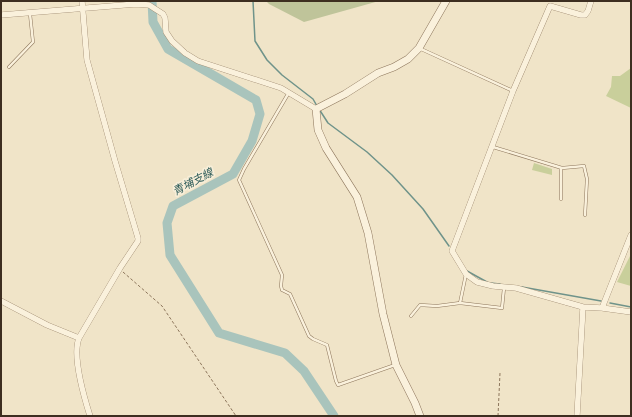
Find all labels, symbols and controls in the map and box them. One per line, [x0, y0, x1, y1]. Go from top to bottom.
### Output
water label: 青埔支線 [171, 165, 217, 198]

